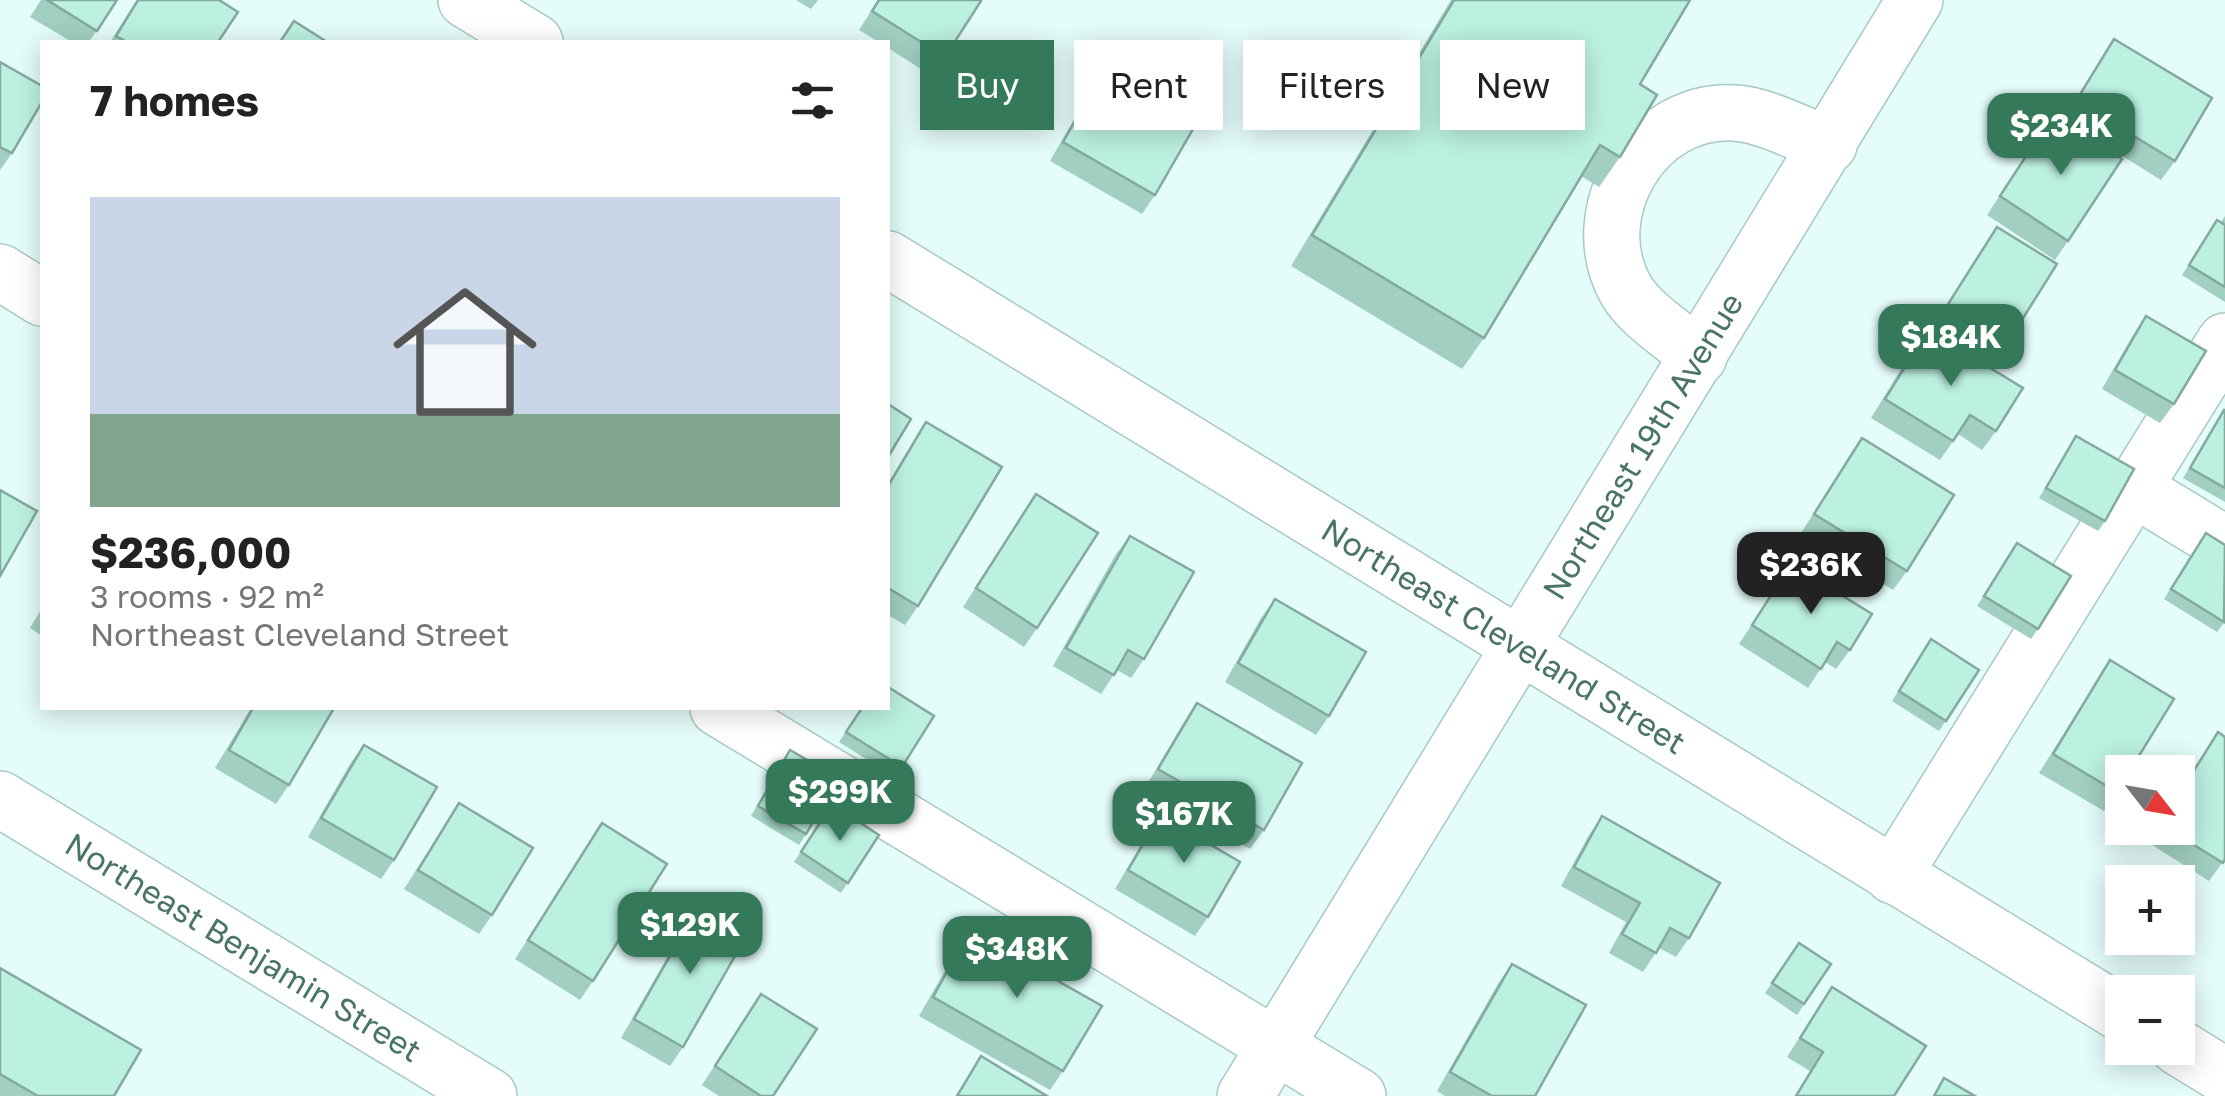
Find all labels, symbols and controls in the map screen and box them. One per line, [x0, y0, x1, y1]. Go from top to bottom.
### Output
chip: Buy [920, 40, 1054, 130]
chip: Rent [1074, 40, 1223, 130]
chip: Filters [1243, 40, 1420, 130]
chip: New [1440, 40, 1585, 130]
icon: filters [785, 73, 840, 128]
text: 7 homes [90, 75, 259, 125]
pin: $234K [1991, 93, 2131, 178]
text: $234K [2009, 106, 2113, 144]
icon: home [375, 262, 555, 442]
street label: Northeast 19th Avenue [1534, 286, 1750, 606]
pin: $184K [1881, 304, 2021, 389]
text: $184K [1900, 317, 2002, 355]
street label: Northeast Cleveland Street [1315, 510, 1693, 762]
text: $236,000 [90, 527, 291, 577]
pin: $236K [1741, 532, 1881, 617]
text: $236K [1759, 545, 1863, 583]
text: 3 rooms · 92 m² [90, 577, 324, 615]
text: Northeast Cleveland Street [90, 615, 509, 653]
north arrow [2105, 755, 2195, 845]
map controls [2105, 755, 2195, 1065]
pin: $299K [770, 759, 910, 844]
text: $299K [788, 772, 892, 810]
pin: $167K [1114, 781, 1254, 866]
text: $167K [1135, 794, 1233, 832]
street label: Northeast Benjamin Street [59, 824, 428, 1069]
button: + [2105, 865, 2195, 955]
pin: $129K [620, 892, 760, 977]
text: $129K [640, 905, 740, 943]
pin: $348K [947, 916, 1087, 1001]
text: $348K [965, 929, 1069, 967]
button: − [2105, 975, 2195, 1065]

